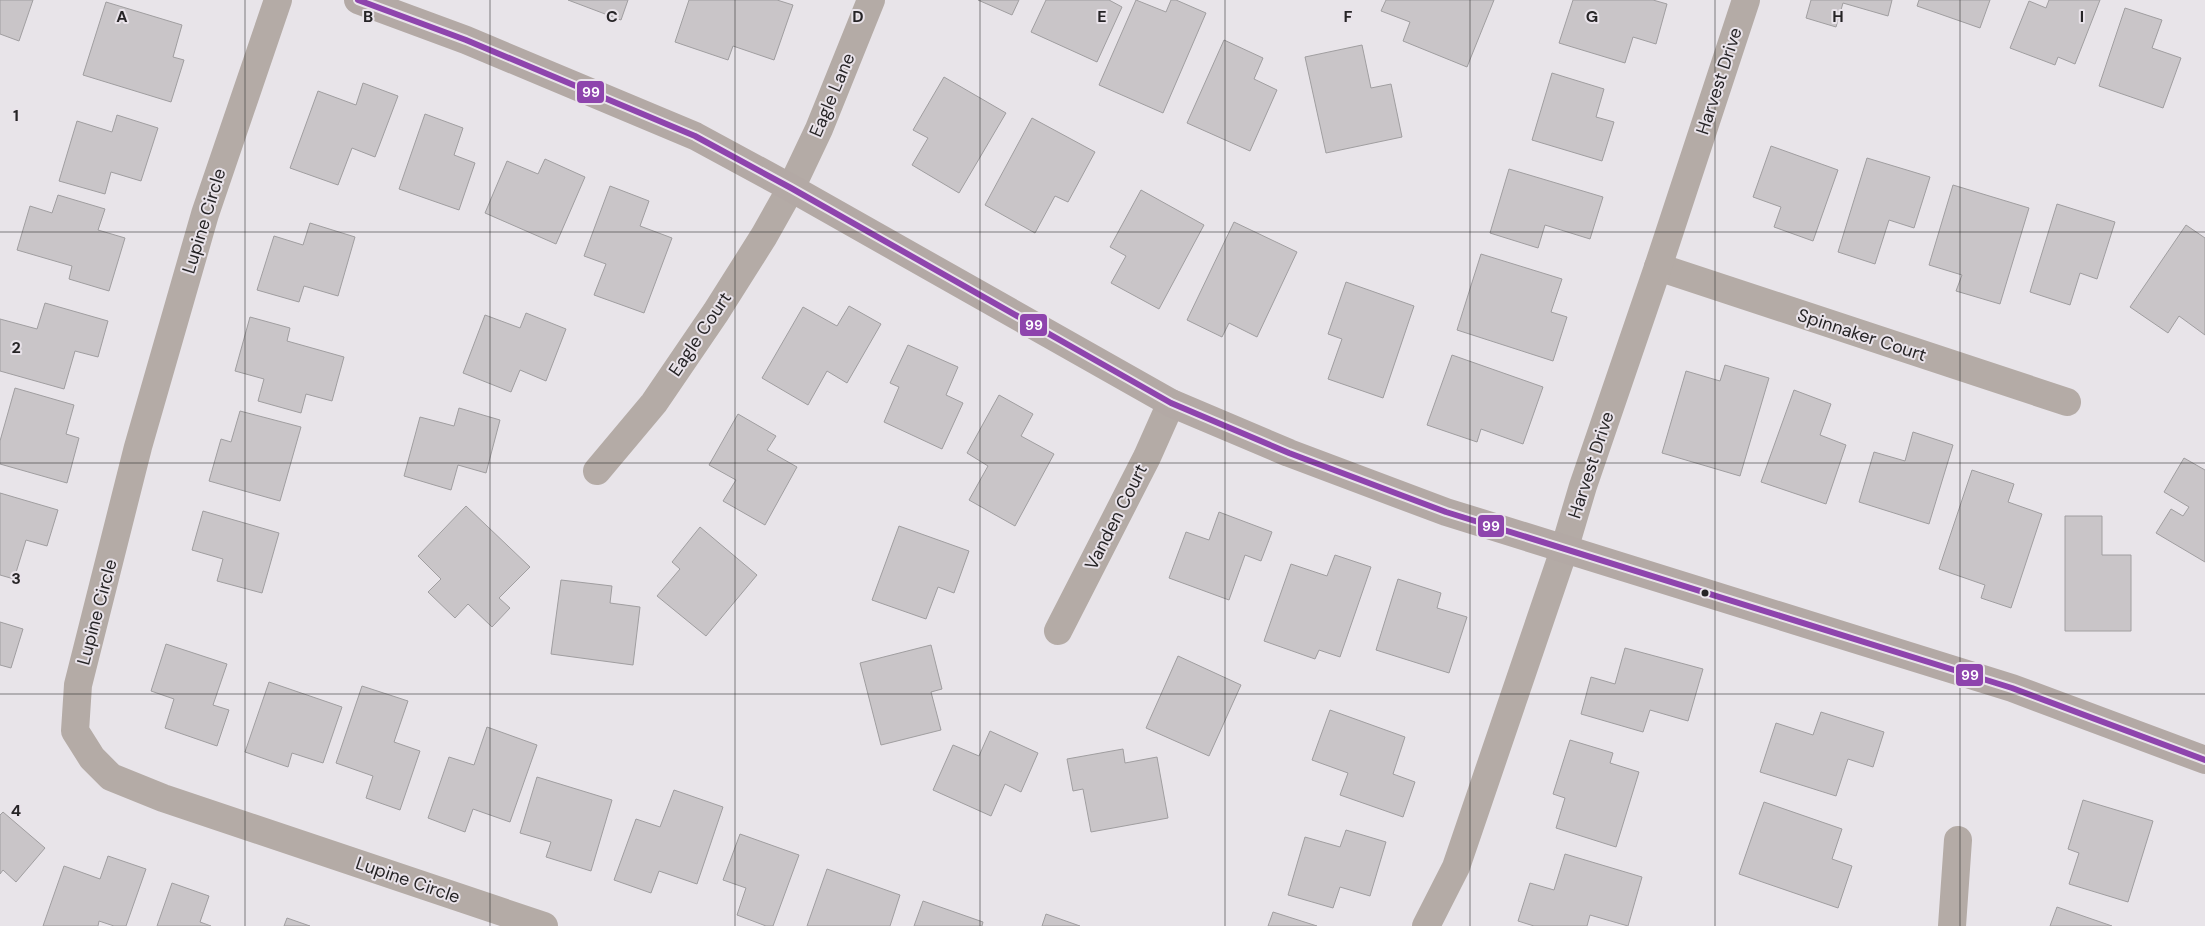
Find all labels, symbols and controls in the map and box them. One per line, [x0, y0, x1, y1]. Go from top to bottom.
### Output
text: A [116, 6, 128, 27]
text: B [363, 6, 373, 27]
text: C [606, 6, 618, 27]
text: D [852, 6, 864, 27]
text: E [1097, 6, 1107, 27]
text: F [1344, 6, 1353, 27]
text: G [1586, 6, 1598, 27]
text: H [1832, 6, 1844, 27]
text: I [2080, 6, 2084, 27]
street label: Harvest Drive [1690, 24, 1748, 138]
street label: Eagle Lane [804, 49, 860, 141]
line badge: 99 [576, 80, 605, 104]
text: 99 [582, 83, 600, 101]
text: 1 [13, 105, 19, 126]
street label: Lupine Circle [177, 165, 231, 277]
street label: Eagle Court [663, 287, 737, 381]
street label: Spinnaker Court [1794, 303, 1930, 367]
line badge: 99 [1019, 313, 1048, 337]
text: 99 [1025, 316, 1043, 334]
text: 2 [11, 337, 21, 358]
street label: Harvest Drive [1562, 408, 1620, 522]
street label: Vanden Court [1079, 460, 1153, 574]
line badge: 99 [1477, 514, 1505, 538]
text: 99 [1482, 517, 1500, 535]
street label: Lupine Circle [71, 556, 123, 668]
text: 3 [11, 568, 21, 589]
unlabelled marker [1700, 588, 1710, 598]
line badge: 99 [1955, 663, 1984, 687]
text: 99 [1961, 666, 1979, 684]
text: 4 [11, 800, 21, 821]
street label: Lupine Circle [353, 851, 463, 909]

